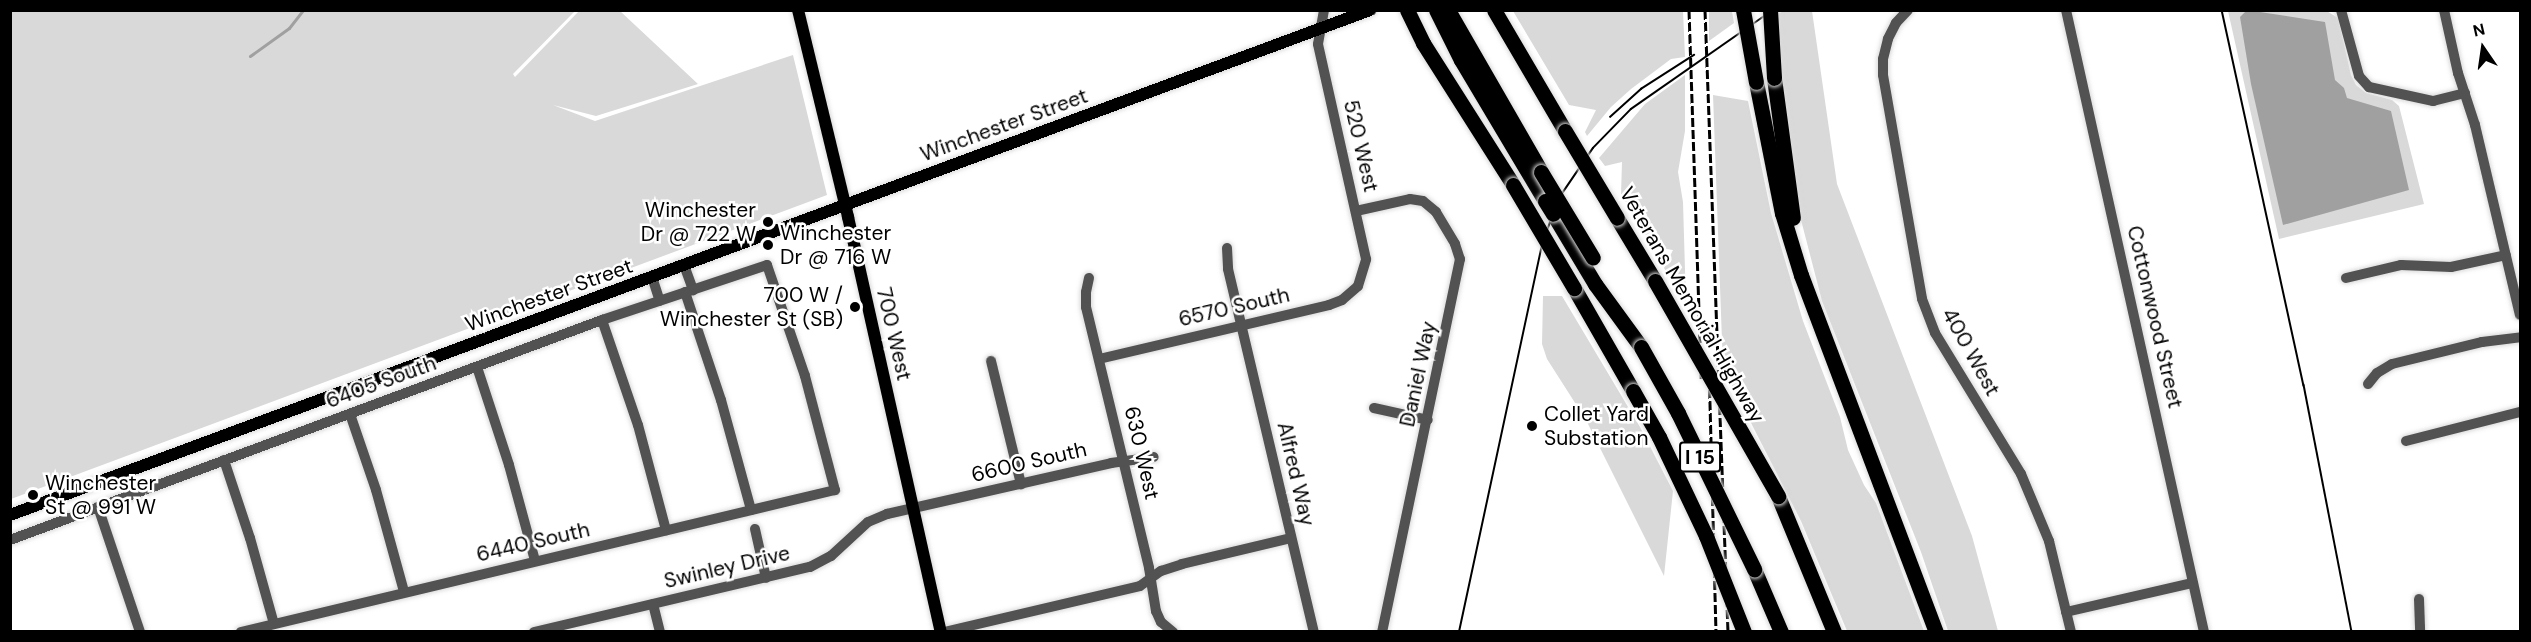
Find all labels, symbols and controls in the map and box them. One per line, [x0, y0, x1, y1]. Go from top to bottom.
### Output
north arrow [2453, 18, 2513, 78]
text: N [2471, 18, 2487, 42]
street label: Winchester Street [917, 83, 1091, 167]
street label: 520 West [1338, 97, 1384, 195]
street label: Veterans Memorial Highway [1614, 183, 1770, 427]
place label: Winchester Dr @ 722 W [641, 197, 756, 247]
marker: Winchester Dr @ 722 W [761, 215, 775, 229]
place label: Winchester Dr @ 716 W [780, 220, 891, 270]
street label: Cottonwood Street [2122, 223, 2188, 411]
marker: Winchester Dr @ 716 W [761, 238, 775, 252]
street label: Winchester Street [462, 253, 636, 337]
place label: 700 W / Winchester St (SB) [660, 282, 843, 332]
street label: 6570 South [1176, 282, 1292, 332]
street label: 700 West [871, 285, 917, 383]
marker: 700 W / Winchester St (SB) [848, 300, 862, 314]
street label: 400 West [1937, 304, 2005, 400]
street label: Daniel Way [1395, 319, 1441, 429]
street label: 6405 South [322, 350, 440, 414]
place label: Collet Yard Substation [1544, 401, 1649, 451]
street label: 630 West [1119, 404, 1165, 502]
marker: Collet Yard Substation [1525, 419, 1539, 433]
street label: Alfred Way [1272, 420, 1320, 528]
street label: 6600 South [969, 436, 1089, 488]
road number: I 15 [1679, 440, 1721, 474]
place label: Winchester St @ 991 W [45, 470, 156, 520]
marker: Winchester St @ 991 W [26, 488, 40, 502]
street label: 6440 South [474, 517, 592, 567]
street label: Swinley Drive [662, 540, 792, 594]

